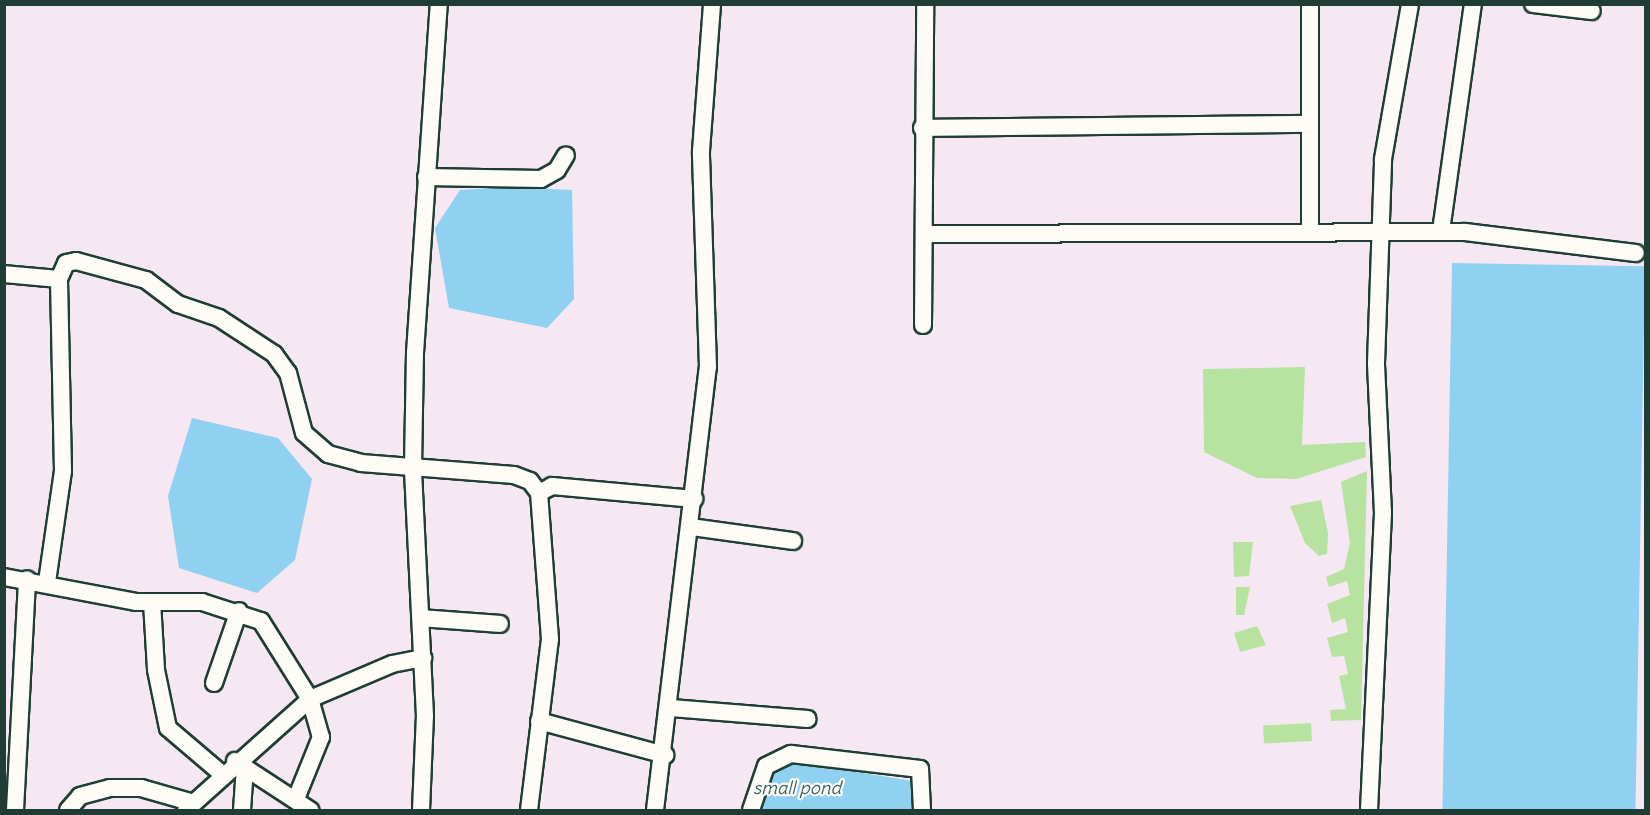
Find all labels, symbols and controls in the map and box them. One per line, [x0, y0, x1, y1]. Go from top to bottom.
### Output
water label: small pond [753, 777, 841, 799]

